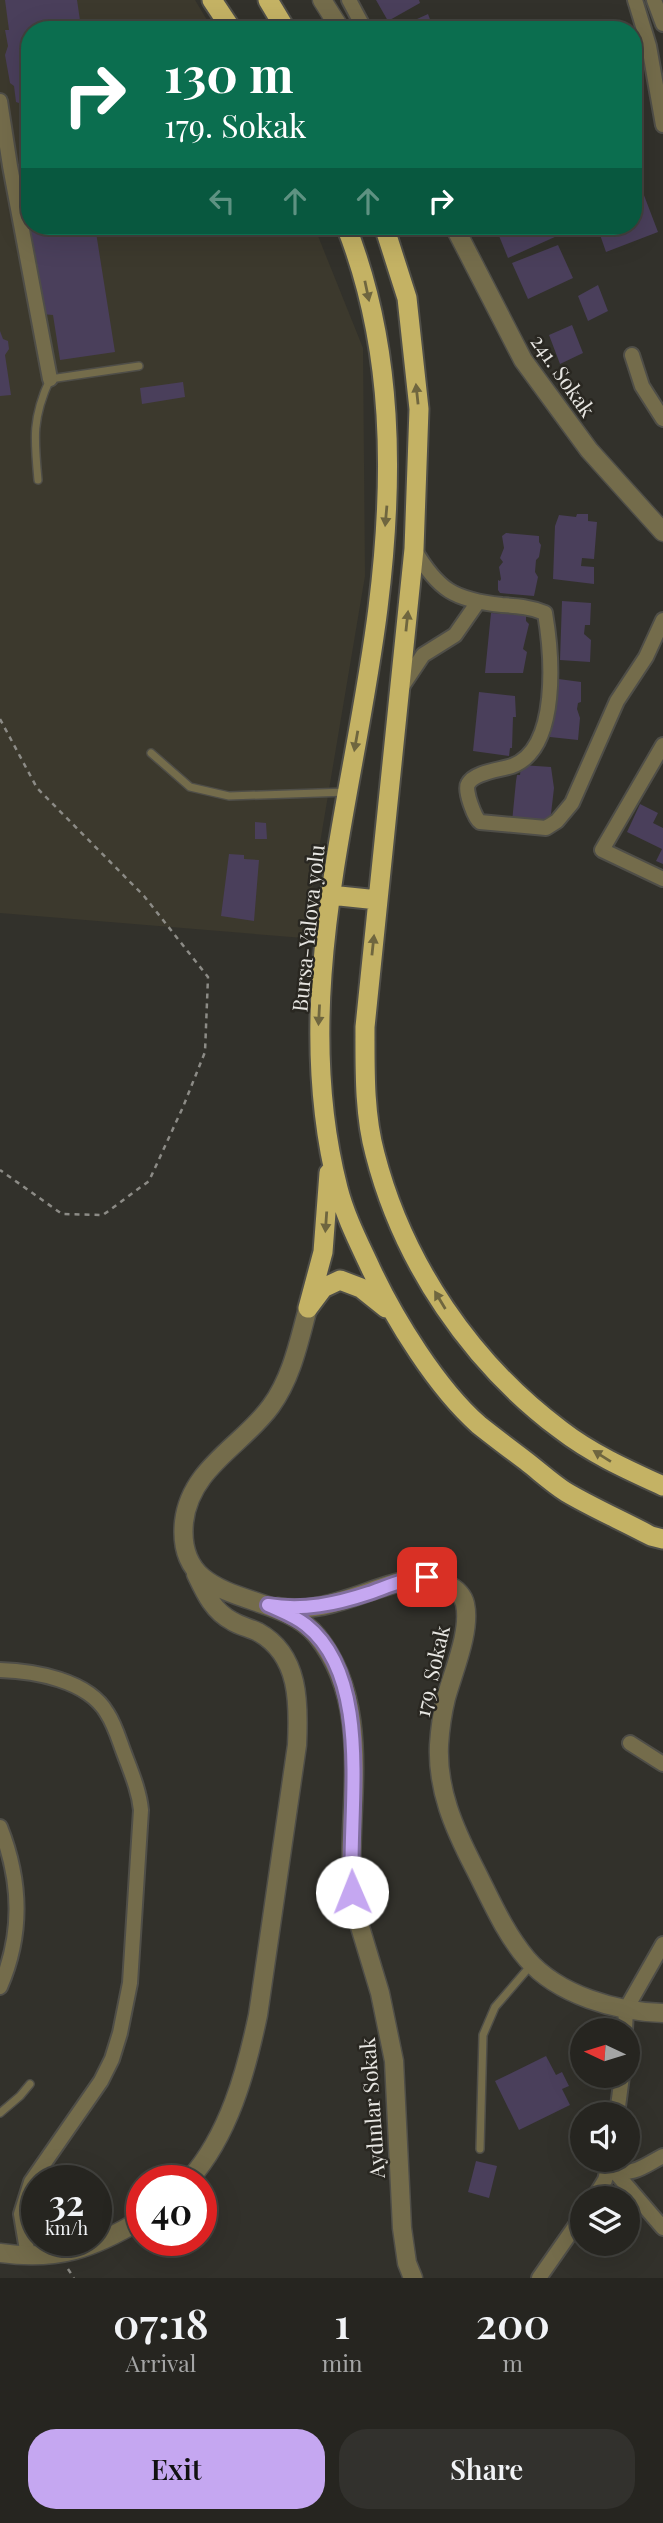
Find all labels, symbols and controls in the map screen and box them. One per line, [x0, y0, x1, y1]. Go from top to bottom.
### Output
text: 130 m [164, 40, 294, 105]
icon: right [49, 49, 140, 140]
text: 179. Sokak [164, 103, 306, 146]
icon: left [203, 182, 241, 220]
icon: ahead [276, 182, 314, 220]
icon: ahead [349, 182, 387, 220]
icon: right [422, 182, 460, 220]
one-way arrow [361, 280, 372, 302]
street label: 241. Sokak [525, 328, 603, 422]
one-way arrow [412, 383, 423, 405]
one-way arrow [380, 505, 391, 527]
one-way arrow [401, 610, 412, 632]
one-way arrow [350, 730, 361, 752]
street label: Bursa-Yalova yolu [284, 843, 330, 1013]
one-way arrow [368, 934, 379, 956]
one-way arrow [314, 1004, 325, 1026]
one-way arrow [320, 1211, 331, 1233]
one-way arrow [434, 1290, 447, 1309]
one-way arrow [592, 1450, 611, 1463]
pin [397, 1547, 457, 1607]
icon: arrive [408, 1558, 446, 1596]
street label: 179. Sokak [407, 1622, 455, 1720]
position arrow [315, 1855, 389, 1929]
north arrow [570, 2018, 640, 2088]
map controls [570, 2018, 640, 2256]
street label: Aydınlar Sokak [352, 2036, 390, 2180]
button: sound [570, 2102, 640, 2172]
speed limit sign: 40 [126, 2165, 217, 2256]
text: 32 [49, 2178, 84, 2225]
button: layers [570, 2186, 640, 2256]
text: km/h [45, 2216, 88, 2240]
text: 07:18 [113, 2294, 209, 2350]
text: 1 [334, 2294, 350, 2350]
text: 200 [476, 2294, 550, 2350]
text: Arrival [125, 2347, 196, 2378]
text: min [322, 2347, 363, 2378]
text: m [503, 2347, 523, 2378]
button: Exit [28, 2429, 325, 2509]
button: Share [339, 2429, 635, 2509]

